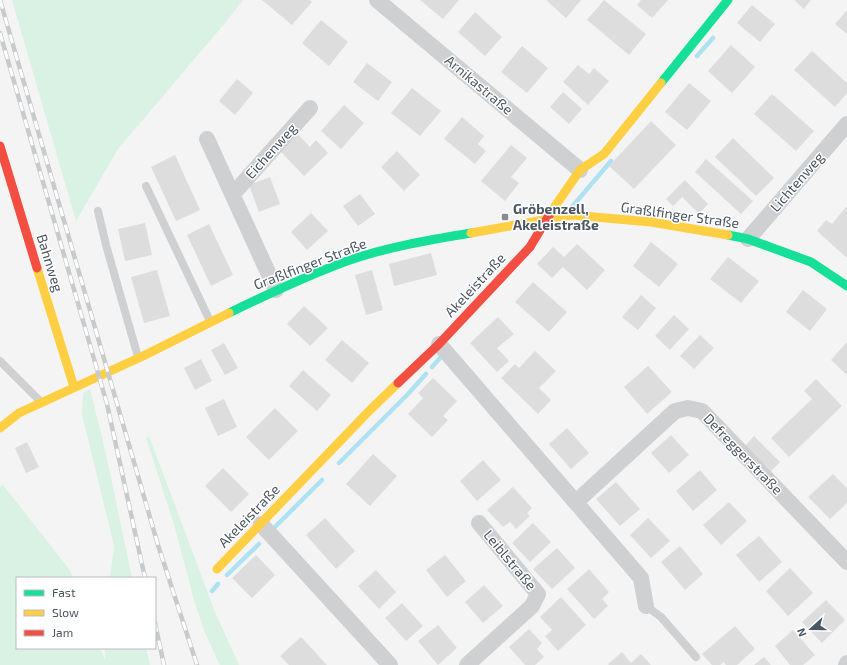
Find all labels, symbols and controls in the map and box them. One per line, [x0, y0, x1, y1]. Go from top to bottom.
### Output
street label: Arnikastraße [442, 51, 517, 118]
street label: Eichenweg [241, 119, 300, 182]
street label: Lichtenweg [766, 148, 827, 215]
street label: Graßlfinger Straße [620, 198, 740, 231]
place label: Gröbenzell, Akeleistraße [513, 200, 599, 233]
marker: Gröbenzell, Akeleistraße [500, 212, 510, 222]
street label: Bahnweg [34, 232, 67, 294]
street label: Graßlfinger Straße [251, 234, 369, 293]
street label: Akeleistraße [441, 249, 508, 320]
street label: Defreggerstraße [700, 409, 786, 498]
street label: Akeleistraße [214, 481, 283, 551]
street label: Leiblstraße [480, 526, 540, 593]
legend [16, 577, 156, 649]
text: Fast [52, 585, 76, 599]
text: Slow [52, 605, 79, 619]
north arrow [791, 609, 831, 649]
text: Jam [52, 625, 73, 639]
text: N [794, 627, 809, 639]

